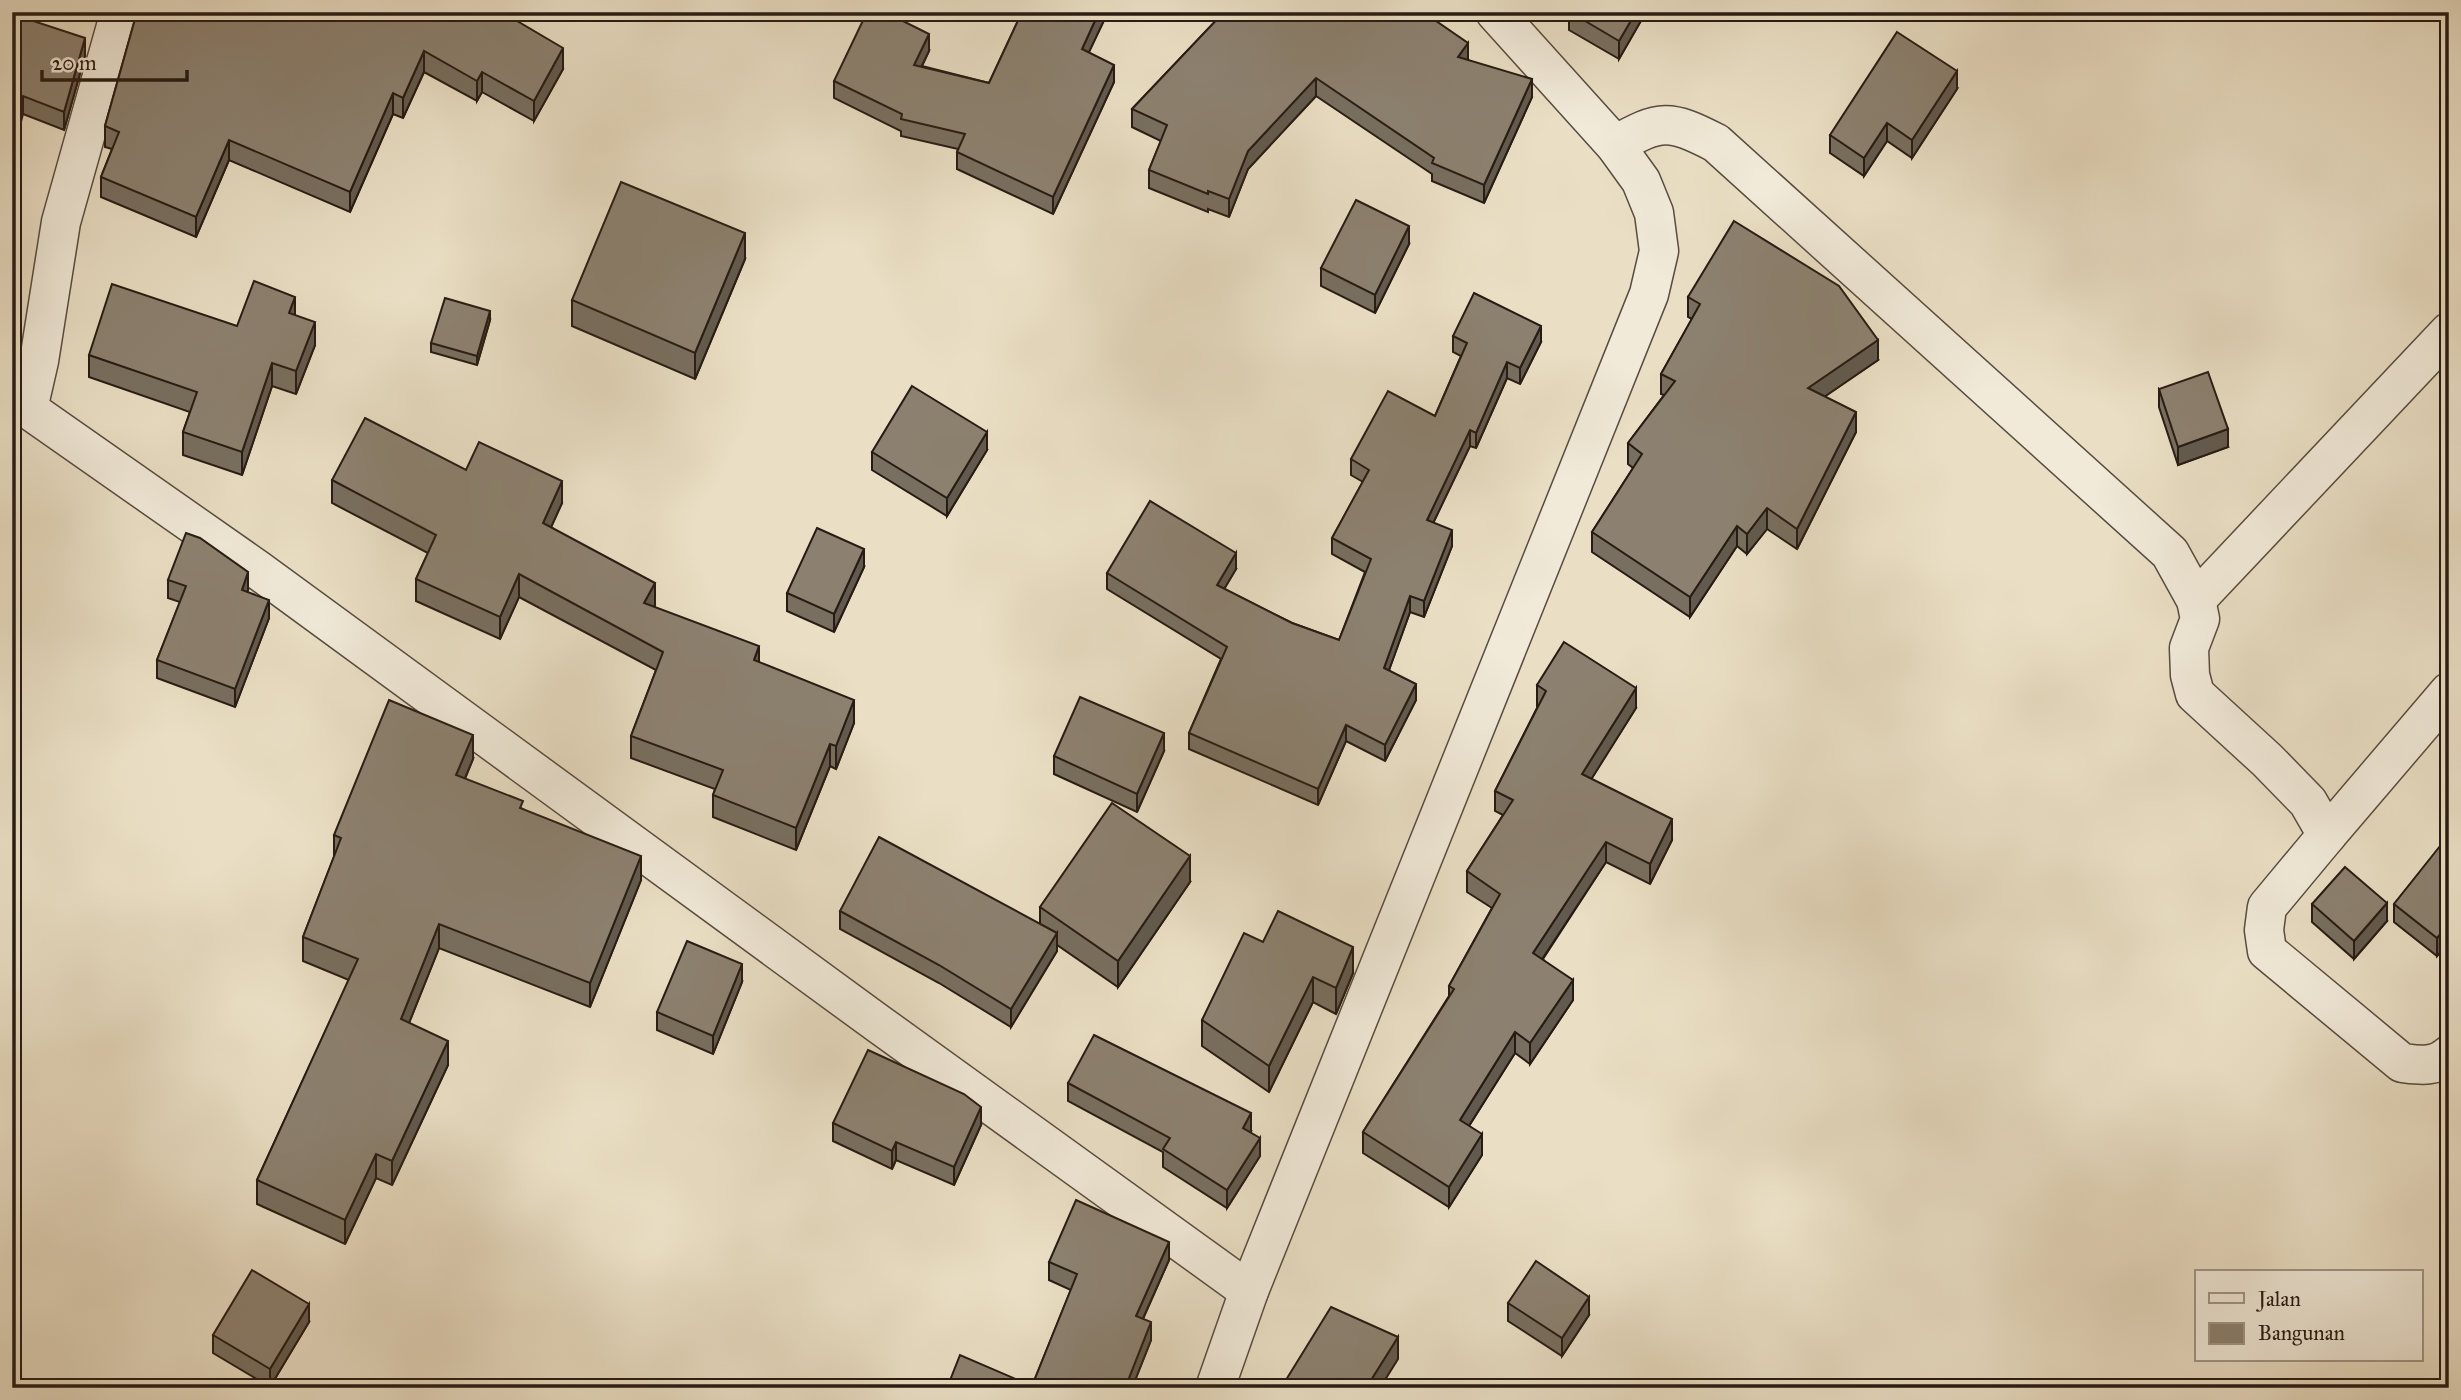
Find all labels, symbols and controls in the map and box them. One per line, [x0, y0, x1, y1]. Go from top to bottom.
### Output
scale bar [42, 38, 187, 82]
text: 20 m [52, 50, 97, 76]
legend [2195, 1270, 2422, 1362]
text: Jalan [2256, 1286, 2301, 1312]
text: Bangunan [2258, 1320, 2345, 1346]

